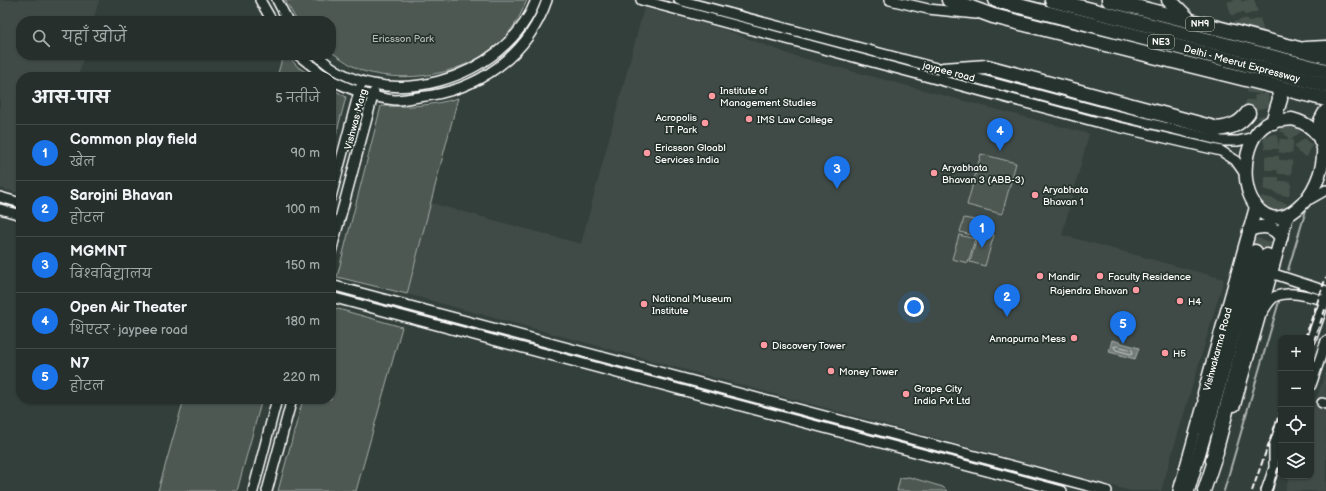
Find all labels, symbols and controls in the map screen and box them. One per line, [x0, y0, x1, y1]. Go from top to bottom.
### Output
search box [16, 16, 336, 60]
road number: NH9 [1186, 17, 1214, 31]
icon: search [30, 27, 52, 49]
text: यहाँ खोजें [62, 28, 127, 47]
park label: Ericsson Park [372, 33, 434, 45]
road number: NE3 [1148, 35, 1174, 49]
street label: Delhi - Meerut Expressway [1182, 43, 1302, 85]
street label: jaypee road [920, 59, 976, 85]
place label: Institute of Management Studies [720, 85, 816, 109]
street label: Vishwas Marg [342, 87, 370, 151]
text: आस-पास [32, 88, 110, 108]
text: 5 नतीजे [275, 90, 320, 106]
marker: Institute of Management Studies [707, 91, 717, 101]
place label: Acropolis IT Park [656, 112, 697, 136]
marker: IMS Law College [744, 114, 754, 124]
place label: IMS Law College [757, 114, 833, 126]
marker: Acropolis IT Park [700, 118, 710, 128]
pin: 4 [987, 118, 1013, 151]
text: Common play field [70, 130, 197, 149]
place label: Ericsson Gloabl Services India [655, 142, 726, 166]
text: 1 [42, 145, 48, 161]
text: 90 m [291, 145, 320, 161]
marker: Ericsson Gloabl Services India [642, 148, 652, 158]
text: खेल [70, 154, 95, 170]
pin: 3 [824, 156, 850, 189]
place label: Aryabhata Bhavan 3 (ABB-3) [942, 162, 1025, 186]
marker: Aryabhata Bhavan 3 (ABB-3) [929, 168, 939, 178]
place label: Aryabhata Bhavan 1 [1043, 184, 1089, 208]
text: Sarojni Bhavan [70, 186, 173, 205]
marker: Aryabhata Bhavan 1 [1030, 190, 1040, 200]
text: 2 [41, 201, 49, 217]
text: 100 m [285, 201, 320, 217]
text: होटल [70, 210, 104, 226]
pin: 1 [969, 215, 995, 248]
text: MGMNT [70, 242, 127, 261]
text: 3 [41, 257, 49, 273]
text: 150 m [286, 257, 320, 273]
text: विश्वविद्यालय [70, 266, 152, 282]
marker: Mandir [1035, 271, 1045, 281]
place label: Mandir [1048, 271, 1080, 283]
marker: Faculty Residence [1095, 271, 1105, 281]
place label: Faculty Residence [1108, 271, 1191, 283]
pin: 2 [994, 284, 1020, 317]
place label: Rajendra Bhavan [1050, 285, 1128, 297]
marker: Rajendra Bhavan [1131, 285, 1141, 295]
place label: National Museum Institute [652, 293, 731, 317]
marker: H4 [1175, 296, 1185, 306]
place label: H4 [1188, 296, 1201, 308]
your location [904, 297, 924, 317]
text: Open Air Theater [70, 298, 187, 317]
marker: National Museum Institute [639, 299, 649, 309]
street label: Vishwakarma Road [1201, 306, 1235, 392]
pin: 5 [1110, 311, 1136, 344]
text: 4 [41, 313, 49, 329]
text: 180 m [285, 313, 320, 329]
text: थिएटर · jaypee road [70, 322, 188, 338]
place label: Annapurna Mess [990, 333, 1066, 345]
marker: Annapurna Mess [1069, 333, 1079, 343]
map controls [1278, 335, 1314, 479]
button: + [1278, 335, 1314, 371]
marker: Discovery Tower [759, 340, 769, 350]
place label: Discovery Tower [772, 340, 846, 352]
marker: H5 [1160, 348, 1170, 358]
place label: H5 [1173, 348, 1186, 360]
text: N7 [70, 354, 90, 373]
marker: Money Tower [826, 366, 836, 376]
place label: Money Tower [839, 366, 898, 378]
text: 5 [41, 369, 49, 385]
text: 220 m [283, 369, 320, 385]
button: − [1278, 371, 1314, 407]
text: होटल [70, 378, 104, 394]
place label: Grape City India Pvt Ltd [914, 383, 971, 407]
marker: Grape City India Pvt Ltd [901, 389, 911, 399]
button: locate [1278, 407, 1314, 443]
button: layers [1278, 443, 1314, 479]

